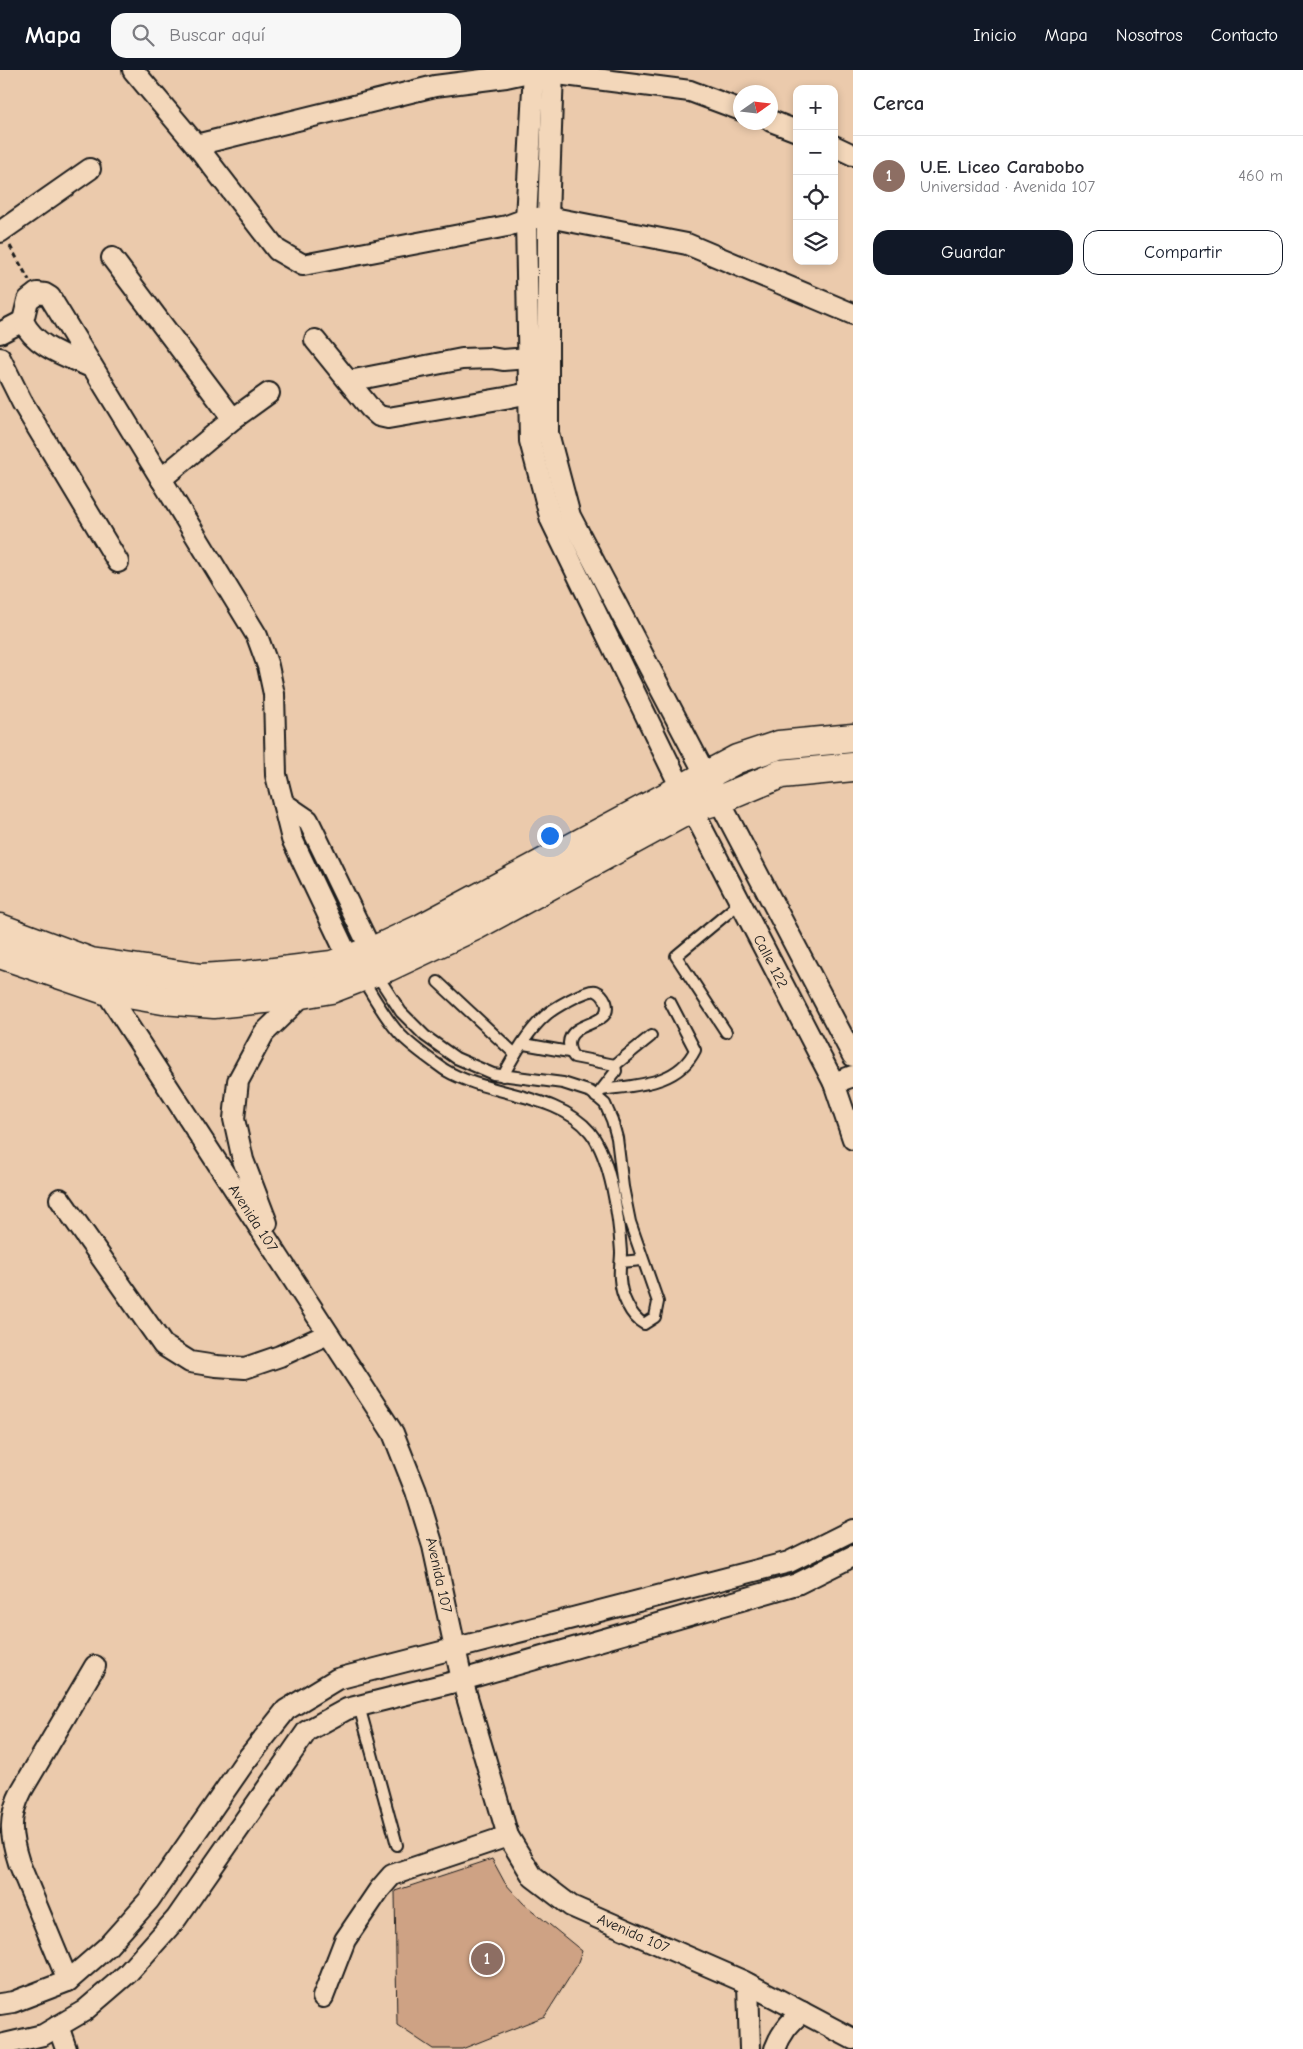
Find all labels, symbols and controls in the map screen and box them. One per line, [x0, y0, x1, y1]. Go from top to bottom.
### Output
search box [111, 13, 461, 58]
text: Mapa [25, 21, 81, 49]
icon: search [129, 21, 157, 49]
text: Buscar aquí [169, 24, 265, 46]
text: Inicio [973, 25, 1017, 46]
text: Mapa [1045, 25, 1088, 46]
text: Nosotros [1116, 25, 1183, 46]
text: Contacto [1211, 25, 1278, 46]
north arrow [733, 85, 778, 130]
map controls [793, 85, 838, 265]
button: + [793, 85, 838, 130]
text: Cerca [873, 91, 924, 115]
button: − [793, 130, 838, 175]
text: U.E. Liceo Carabobo [920, 156, 1084, 178]
text: 1 [886, 167, 892, 185]
text: 460 m [1238, 167, 1283, 185]
button: locate [793, 175, 838, 220]
text: Universidad · Avenida 107 [920, 178, 1095, 196]
button: layers [793, 220, 838, 265]
button: Guardar [873, 230, 1073, 275]
button: Compartir [1083, 230, 1283, 275]
your location [537, 823, 563, 849]
street label: Calle 122 [750, 931, 792, 991]
street label: Avenida 107 [225, 1181, 282, 1255]
street label: Avenida 107 [422, 1535, 456, 1614]
street label: Avenida 107 [595, 1910, 672, 1957]
pin: 1 [471, 1940, 503, 1978]

